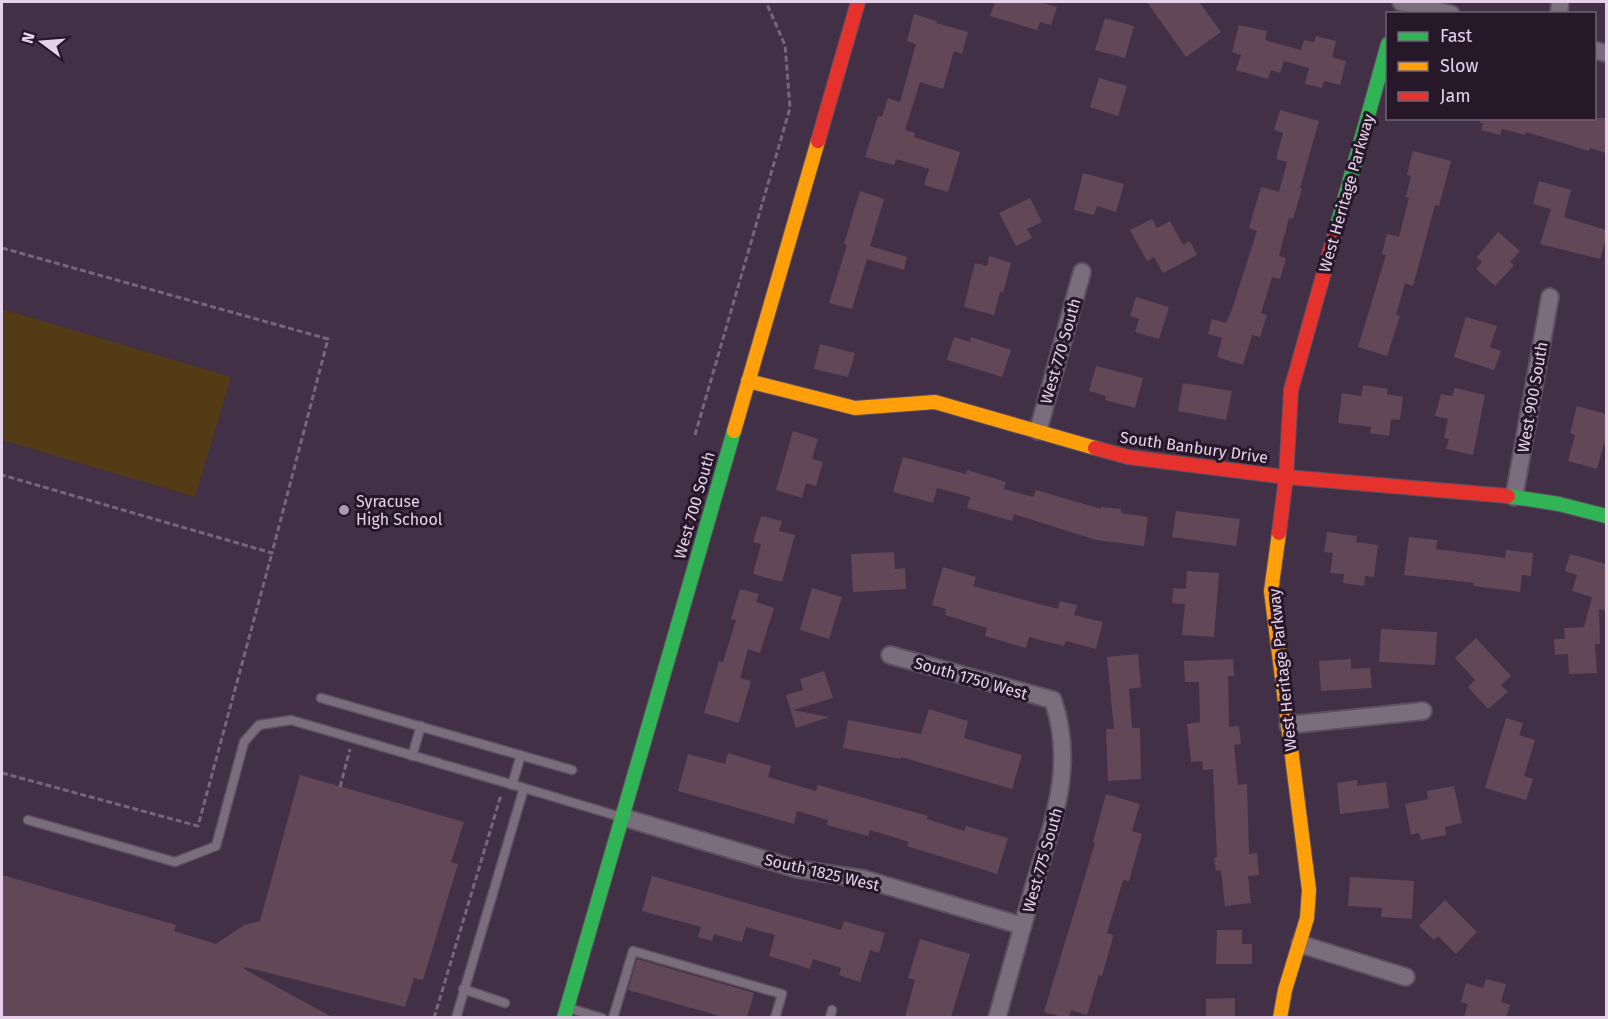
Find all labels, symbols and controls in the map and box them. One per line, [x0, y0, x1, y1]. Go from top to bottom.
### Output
north arrow [12, 12, 72, 72]
legend [1386, 12, 1596, 120]
text: Fast [1440, 25, 1473, 47]
text: N [17, 30, 39, 46]
text: Slow [1440, 55, 1479, 77]
text: Jam [1440, 85, 1471, 107]
street label: West Heritage Parkway [1315, 112, 1378, 275]
street label: West 770 South [1036, 296, 1085, 406]
street label: West 900 South [1513, 340, 1552, 454]
street label: South Banbury Drive [1119, 428, 1269, 467]
street label: West 700 South [670, 449, 719, 561]
place label: Syracuse High School [356, 492, 443, 529]
marker: Syracuse High School [337, 503, 351, 517]
street label: West Heritage Parkway [1264, 587, 1301, 752]
street label: South 1750 West [912, 653, 1030, 704]
street label: West 775 South [1018, 806, 1067, 915]
street label: South 1825 West [762, 850, 882, 895]

